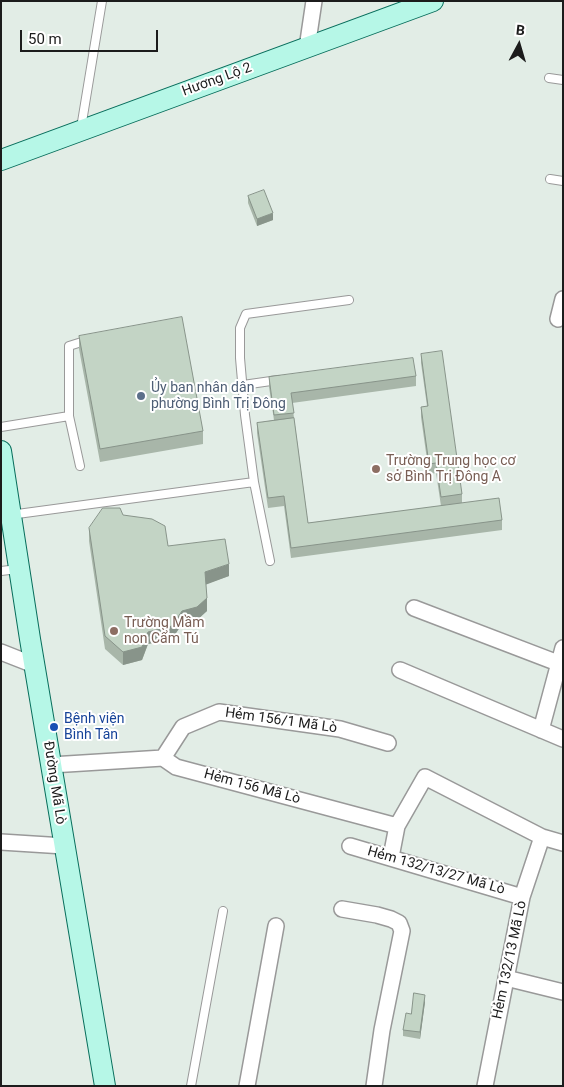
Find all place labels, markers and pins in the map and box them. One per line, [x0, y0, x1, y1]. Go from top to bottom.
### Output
place label: Ủy ban nhân dân phường Bình Trị Đông [151, 380, 286, 412]
marker: Ủy ban nhân dân phường Bình Trị Đông [135, 390, 147, 402]
place label: Trường Trung học cơ sở Bình Trị Đông A [386, 453, 516, 486]
marker: Trường Trung học cơ sở Bình Trị Đông A [370, 463, 382, 475]
place label: Trường Mầm non Cẩm Tú [124, 615, 204, 648]
marker: Trường Mầm non Cẩm Tú [108, 625, 120, 637]
place label: Bệnh viện Bình Tân [64, 711, 124, 744]
marker: Bệnh viện Bình Tân [48, 721, 60, 733]

